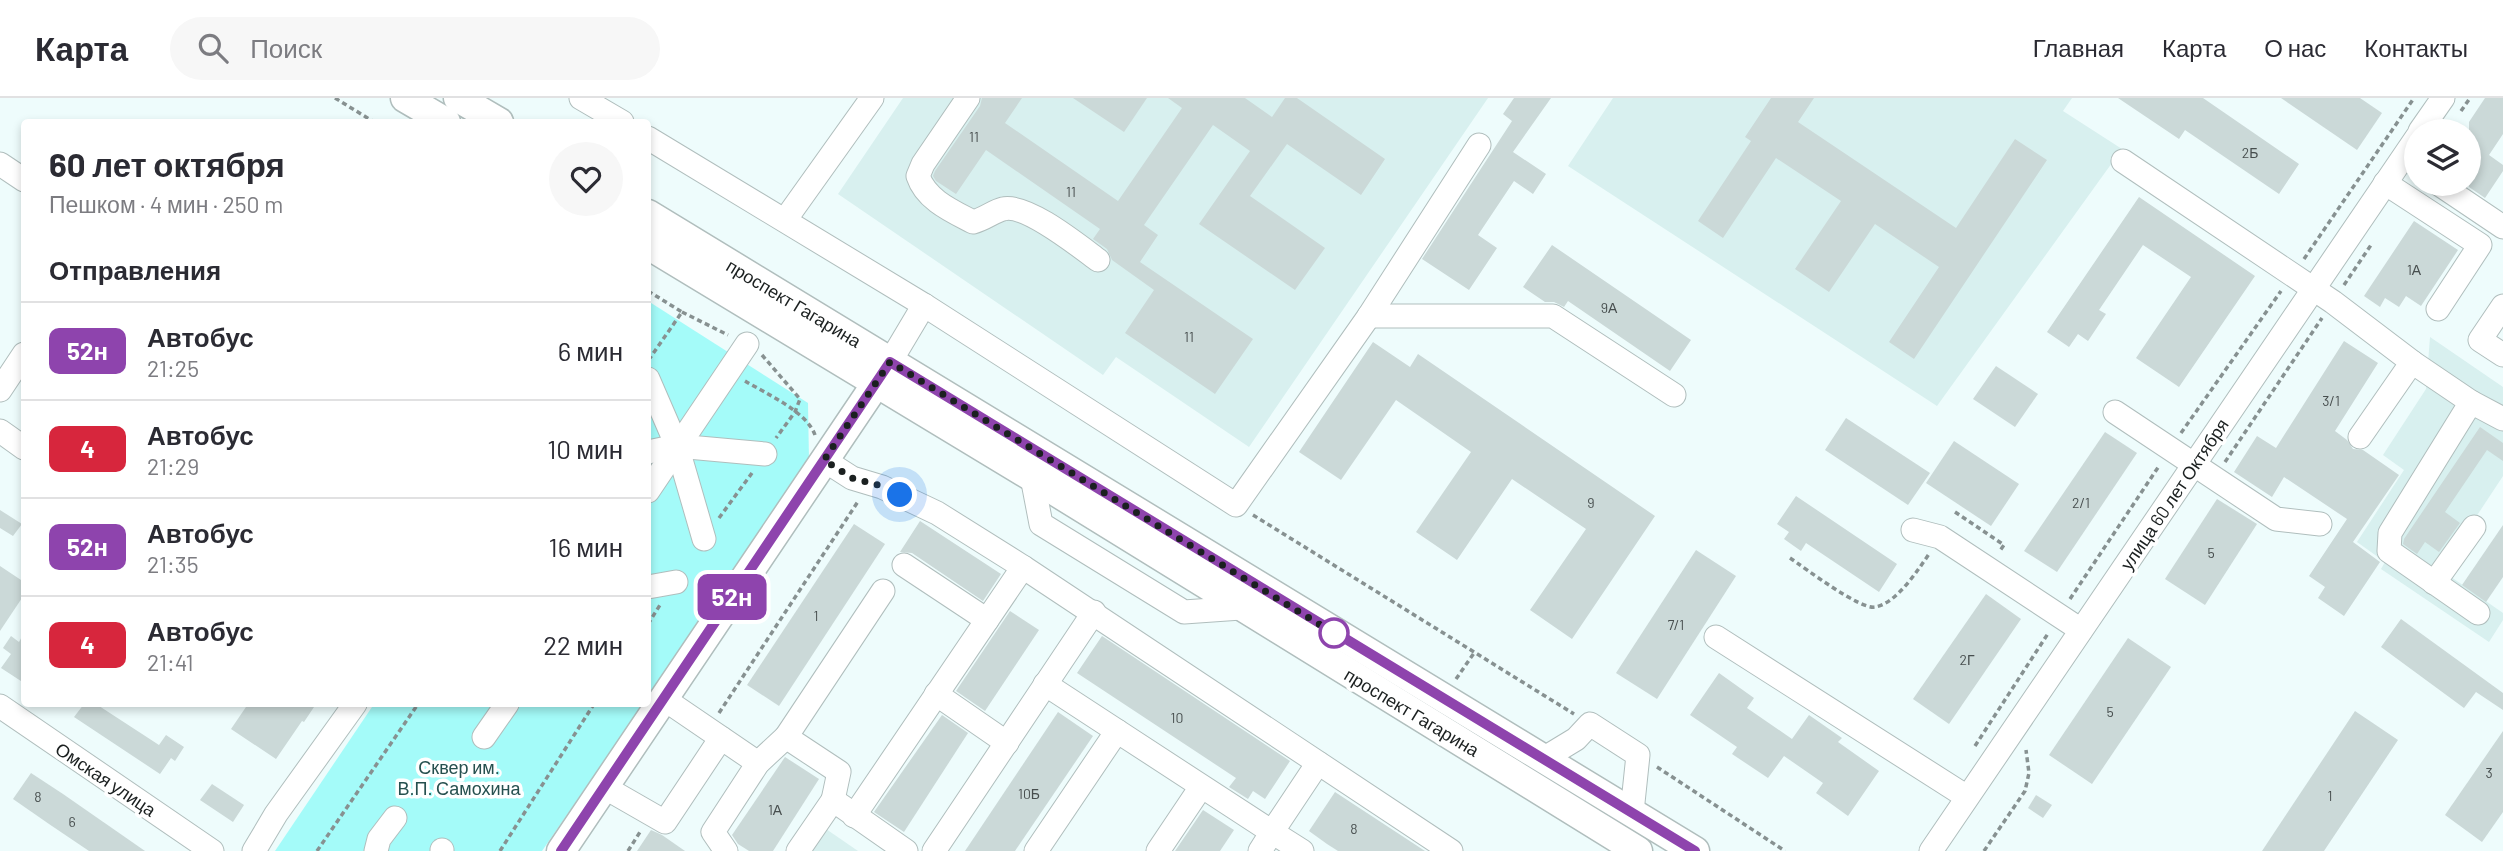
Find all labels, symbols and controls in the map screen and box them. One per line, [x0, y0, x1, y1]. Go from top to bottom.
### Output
search box [170, 17, 660, 80]
text: Карта [35, 28, 128, 68]
icon: search [194, 29, 232, 67]
text: Поиск [250, 32, 322, 63]
text: Главная [2033, 33, 2124, 62]
text: Карта [2162, 33, 2226, 62]
text: О нас [2264, 33, 2326, 62]
text: Контакты [2364, 33, 2468, 62]
map controls [2404, 119, 2481, 196]
button: layers [2404, 119, 2481, 196]
house number: 11 [969, 128, 979, 145]
button: heart [549, 142, 623, 216]
text: 60 лет октября [49, 144, 285, 184]
house number: 2Б [2242, 144, 2258, 161]
house number: 11 [1066, 183, 1076, 200]
text: Пешком · 4 мин · 250 m [49, 190, 283, 218]
text: Отправления [49, 254, 221, 285]
street label: проспект Гагарина [723, 254, 866, 352]
house number: 1А [2407, 261, 2422, 278]
house number: 9А [1601, 299, 1618, 316]
text: Автобус [147, 321, 254, 352]
house number: 11 [1184, 328, 1194, 345]
text: 6 мин [558, 335, 623, 366]
text: 52н [67, 336, 108, 365]
text: 21:25 [147, 354, 199, 382]
house number: 3/1 [2322, 392, 2340, 409]
street label: улица 60 лет Октября [2115, 414, 2233, 574]
text: Автобус [147, 419, 254, 450]
text: 10 мин [547, 433, 623, 464]
text: 4 [80, 434, 95, 463]
text: 21:29 [147, 452, 199, 480]
your location [882, 477, 917, 512]
house number: 9 [1587, 494, 1595, 511]
house number: 2/1 [2072, 494, 2090, 511]
text: Автобус [147, 517, 254, 548]
text: 16 мин [549, 531, 623, 562]
text: 52н [67, 532, 108, 561]
house number: 5 [2207, 544, 2215, 561]
text: 21:35 [147, 550, 199, 578]
line badge: 52н [692, 574, 772, 620]
text: 52н [712, 582, 752, 611]
house number: 1 [814, 607, 818, 624]
text: Автобус [147, 615, 254, 646]
house number: 7/1 [1668, 616, 1684, 633]
unlabelled marker [1319, 618, 1349, 648]
text: 22 мин [543, 629, 623, 660]
text: 4 [80, 630, 95, 659]
text: 21:41 [147, 648, 193, 676]
house number: 2Г [1959, 651, 1975, 668]
street label: проспект Гагарина [1341, 663, 1484, 761]
house number: 5 [2106, 703, 2114, 720]
house number: 10 [1171, 709, 1183, 726]
street label: Омская улица [52, 737, 161, 821]
park label: Сквер им. В.П. Самохина [398, 756, 521, 799]
house number: 3 [2485, 764, 2493, 781]
house number: 10Б [1018, 785, 1040, 802]
house number: 1 [2328, 787, 2332, 804]
house number: 8 [34, 788, 42, 805]
house number: 1А [768, 801, 783, 818]
house number: 6 [68, 813, 76, 830]
house number: 8 [1350, 820, 1358, 837]

